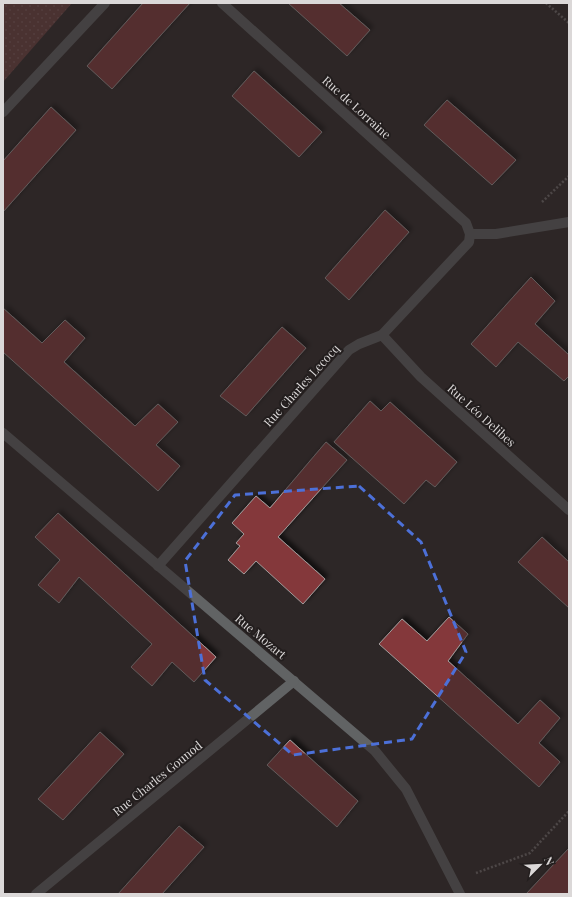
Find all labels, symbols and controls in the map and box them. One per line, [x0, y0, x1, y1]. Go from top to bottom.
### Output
street label: Rue de Lorraine [319, 72, 395, 142]
street label: Rue Charles Lecocq [260, 340, 343, 430]
street label: Rue Léo Delibes [445, 380, 519, 450]
street label: Rue Mozart [232, 610, 290, 663]
street label: Rue Charles Gounod [109, 737, 205, 819]
north arrow [520, 845, 560, 885]
text: N [541, 854, 558, 867]

